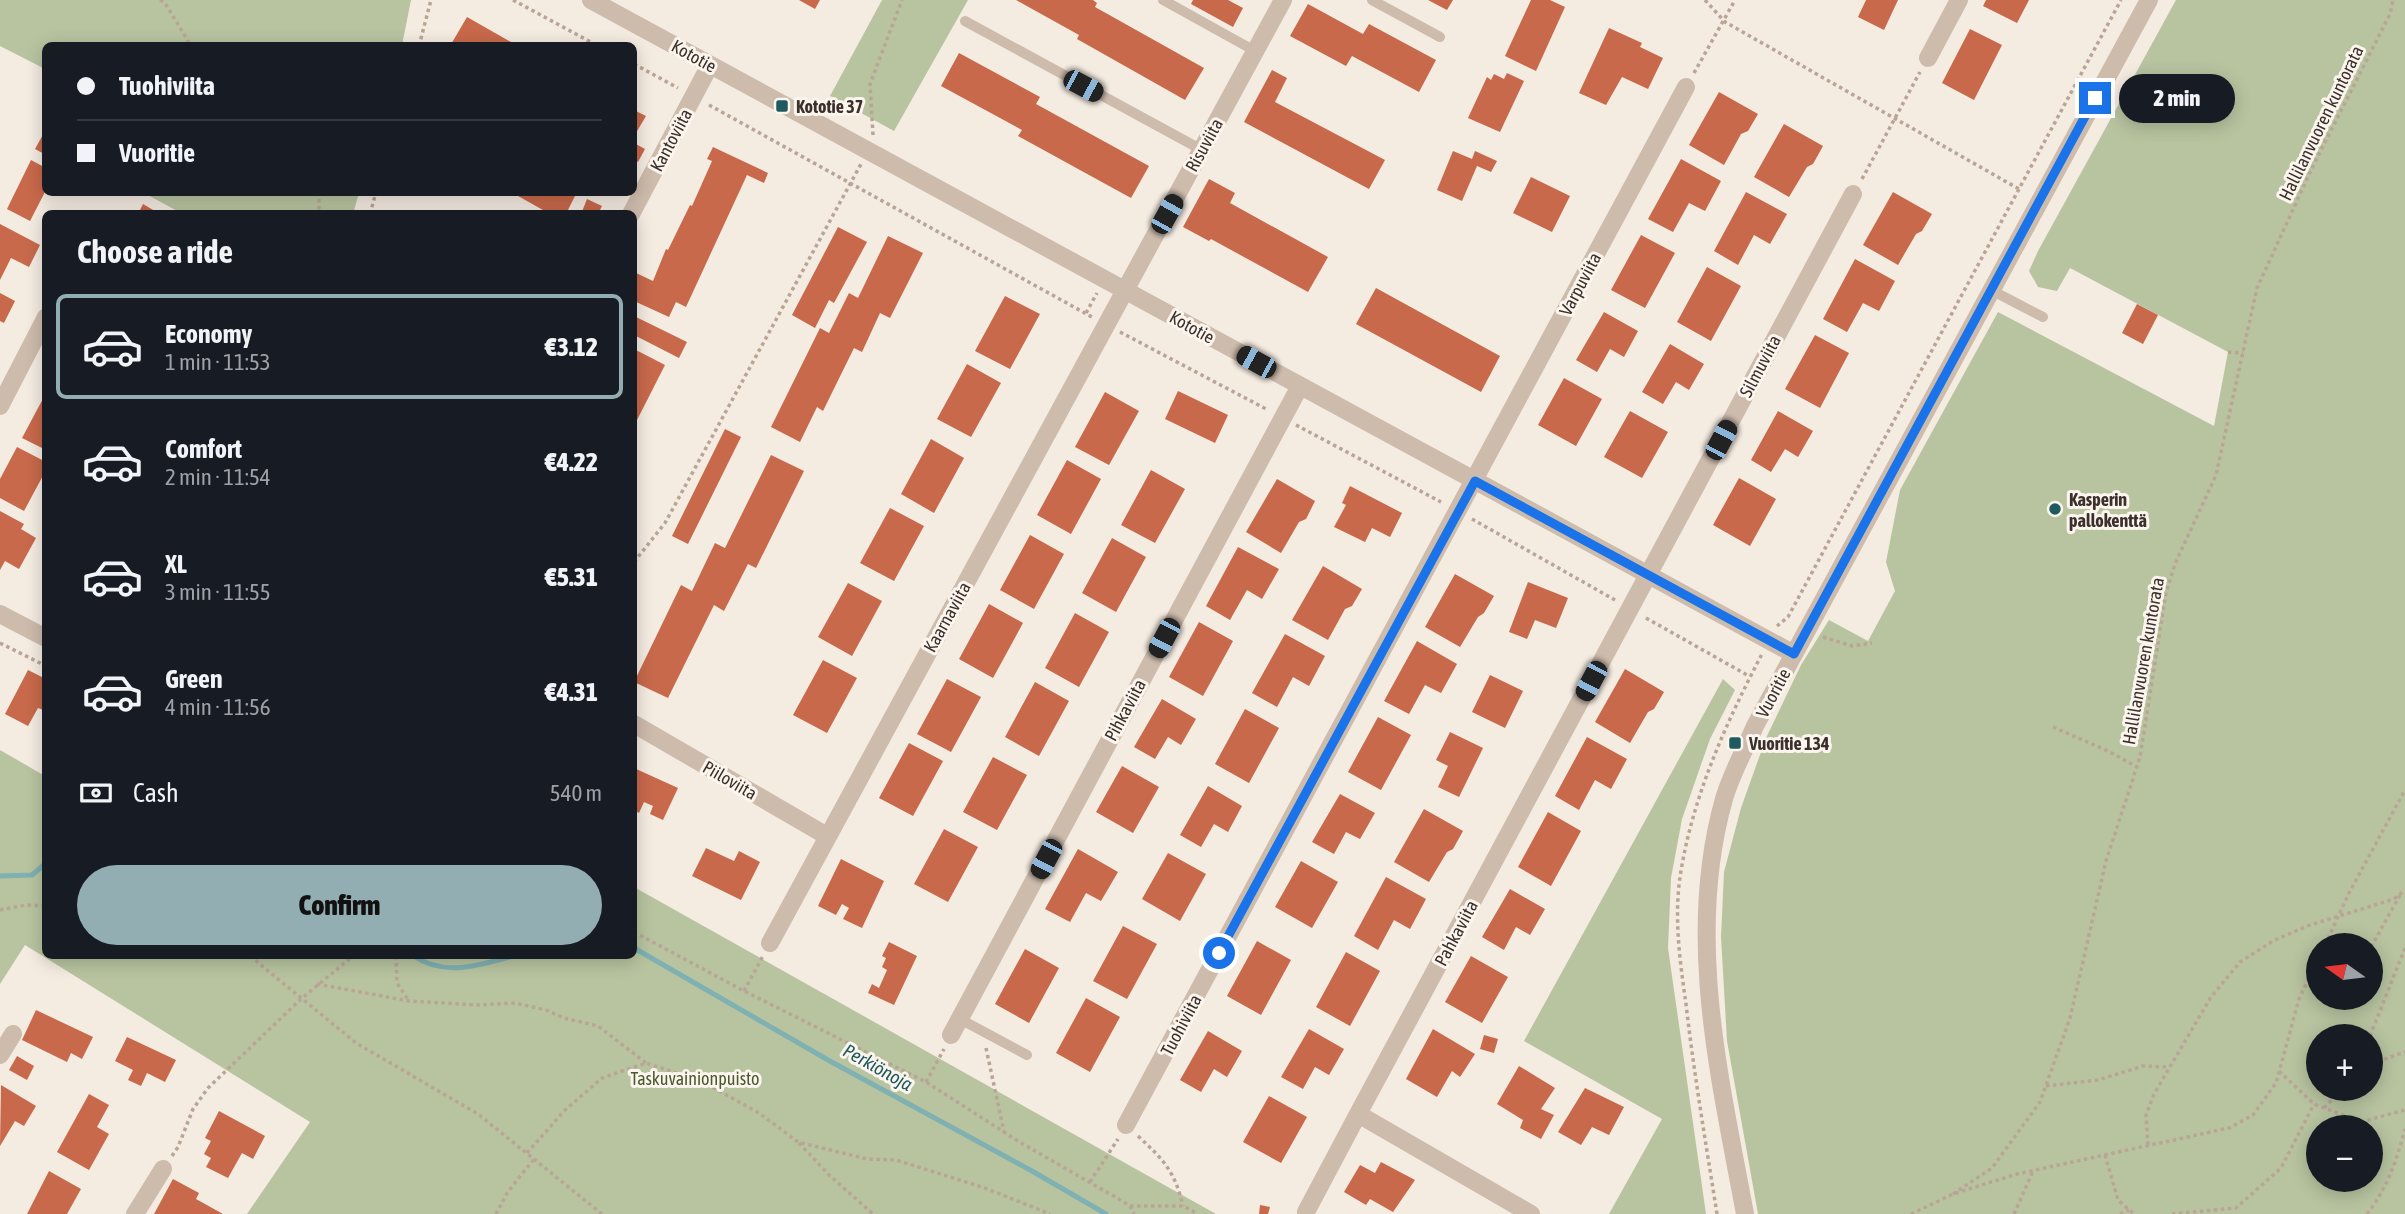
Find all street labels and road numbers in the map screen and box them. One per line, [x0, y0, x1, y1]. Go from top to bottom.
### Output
street label: Kototie [668, 35, 720, 77]
street label: Hallilanvuoren kuntorata [2274, 42, 2368, 204]
street label: Kantoviita [646, 105, 696, 175]
street label: Risuviita [1181, 115, 1227, 175]
street label: Varpuviita [1555, 249, 1605, 319]
street label: Kototie [1166, 306, 1218, 348]
street label: Silmuviita [1735, 331, 1785, 401]
street label: Hallilanvuoren kuntorata [2118, 576, 2168, 746]
street label: Kaarnaviita [919, 578, 975, 656]
street label: Vuoritie [1751, 665, 1795, 721]
street label: Pihkaviita [1100, 676, 1150, 744]
street label: Piiloviita [699, 756, 761, 804]
street label: Pahkaviita [1430, 897, 1482, 969]
street label: Tuohiviita [1156, 991, 1206, 1059]

